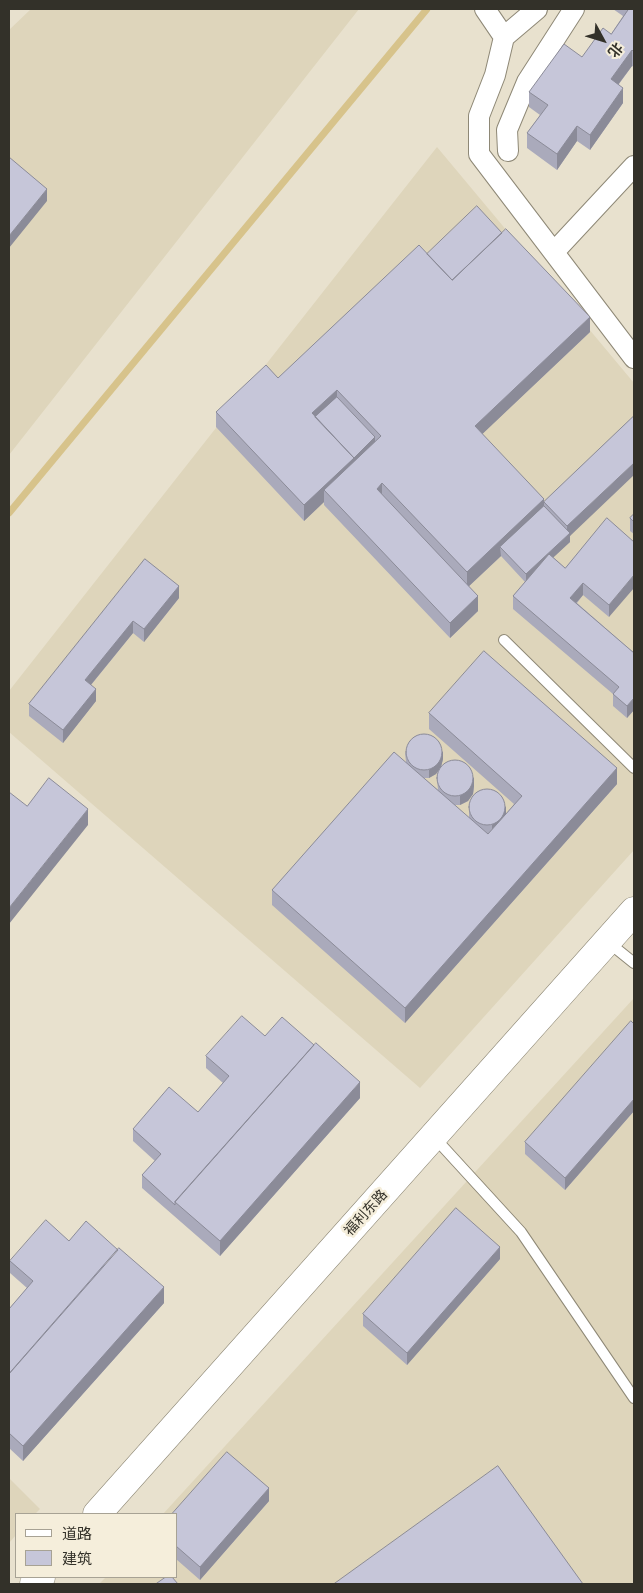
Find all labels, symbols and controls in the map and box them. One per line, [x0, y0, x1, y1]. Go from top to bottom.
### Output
north arrow [578, 15, 628, 65]
text: 北 [604, 39, 626, 61]
street label: 福利东路 [341, 1187, 391, 1239]
legend [15, 1513, 178, 1578]
text: 道路 [62, 1525, 92, 1543]
text: 建筑 [62, 1550, 92, 1568]

